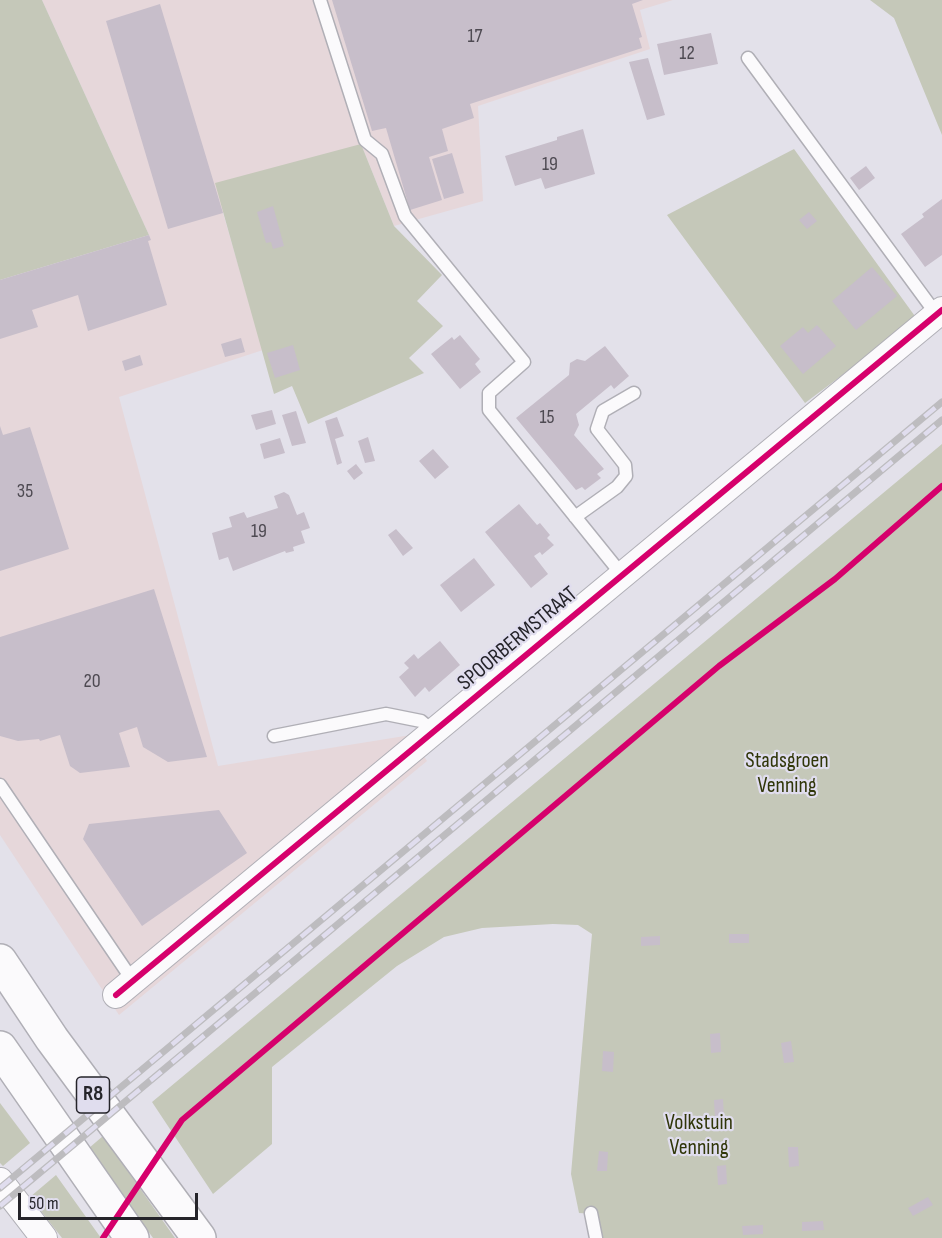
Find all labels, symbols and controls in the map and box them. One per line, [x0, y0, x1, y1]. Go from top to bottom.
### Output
house number: 17 [468, 25, 482, 49]
house number: 12 [679, 42, 695, 66]
house number: 19 [542, 153, 558, 177]
house number: 15 [539, 406, 555, 430]
house number: 35 [17, 480, 33, 504]
house number: 19 [251, 520, 267, 544]
street label: SPOORBERMSTRAAT [453, 581, 583, 697]
house number: 20 [83, 670, 101, 694]
park label: Stadsgroen Venning [745, 748, 829, 800]
road number: R8 [76, 1077, 110, 1113]
park label: Volkstuin Venning [665, 1110, 733, 1162]
scale bar [21, 1181, 201, 1219]
text: 50 m [29, 1193, 59, 1214]

